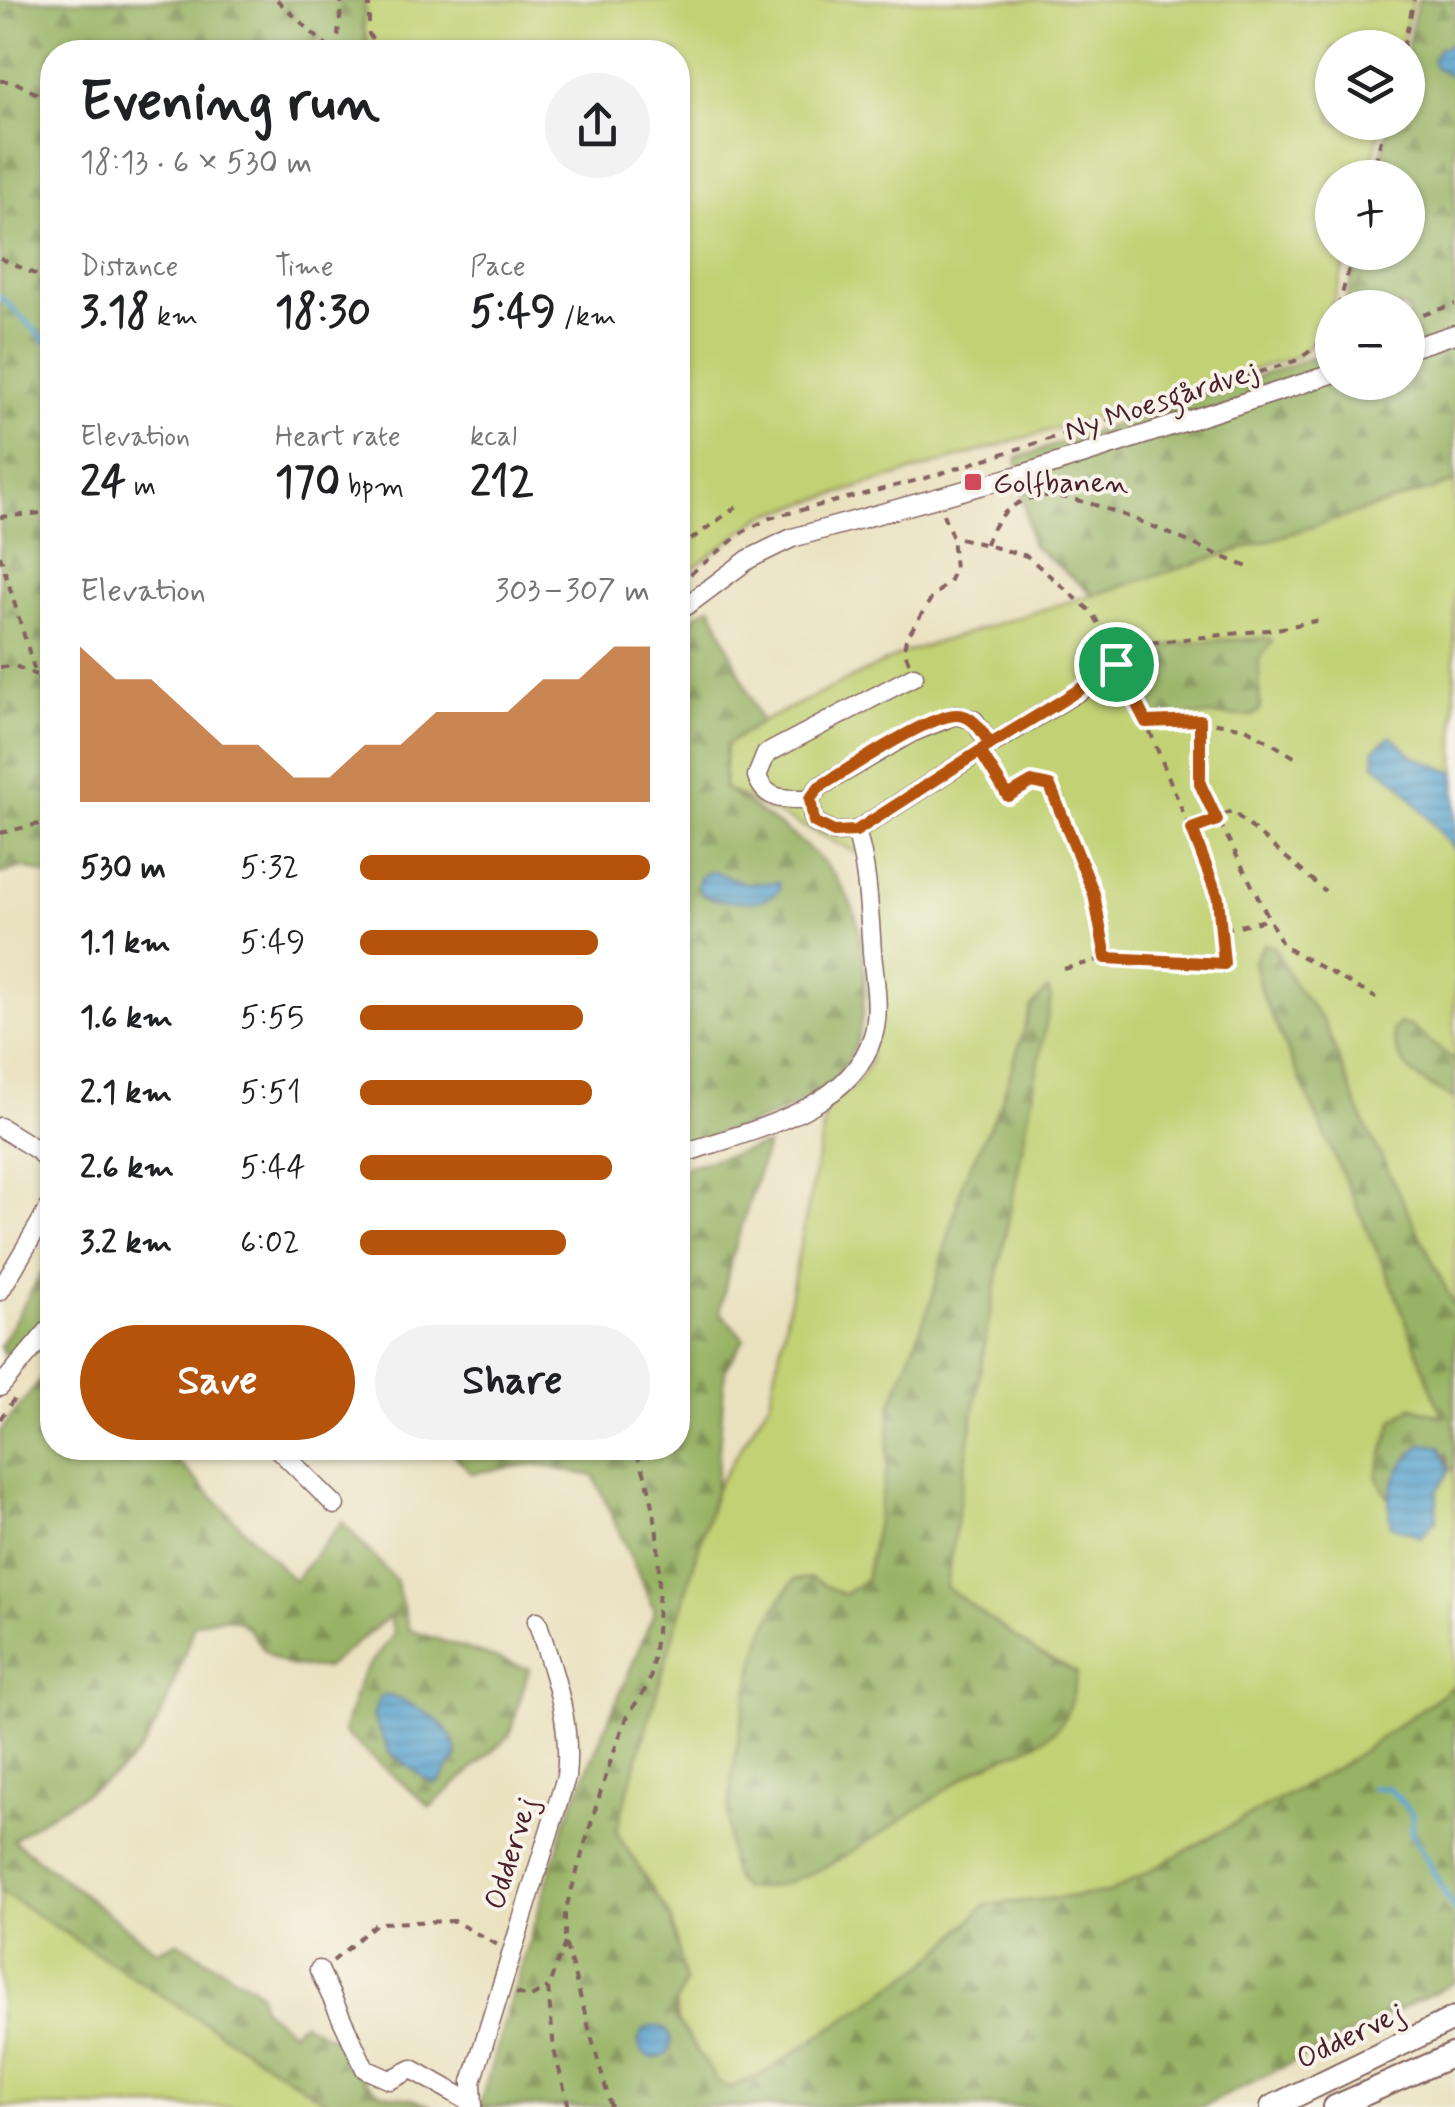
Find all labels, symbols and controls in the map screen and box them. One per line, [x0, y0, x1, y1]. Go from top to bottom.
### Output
map controls [1315, 30, 1425, 400]
button: layers [1315, 30, 1425, 140]
text: Evening run [80, 68, 380, 140]
button: share [545, 73, 650, 178]
text: 18:13 · 6 × 530 m [80, 142, 312, 184]
button: + [1315, 160, 1425, 270]
text: Distance [80, 249, 178, 286]
text: Time [275, 249, 334, 286]
text: Pace [470, 249, 526, 286]
text: 3.18 [80, 286, 150, 341]
text: 18:30 [275, 286, 371, 341]
text: 5:49 [470, 286, 556, 341]
button: − [1315, 290, 1425, 400]
text: km [150, 299, 198, 336]
text: /km [556, 299, 617, 336]
street label: Ny Moesgårdvej [1060, 352, 1264, 454]
text: Elevation [80, 419, 190, 456]
text: Heart rate [275, 419, 401, 456]
text: kcal [470, 419, 517, 456]
text: 24 [80, 456, 126, 511]
text: 170 [275, 456, 340, 511]
text: 212 [470, 456, 534, 511]
place label: Golfbanen [993, 464, 1129, 503]
text: m [126, 469, 156, 506]
text: bpm [340, 469, 404, 506]
marker: Golfbanen [962, 471, 984, 493]
text: Elevation [80, 570, 206, 612]
text: 303–307 m [495, 570, 650, 612]
pin [1074, 622, 1159, 707]
icon: arrive [1089, 637, 1144, 692]
text: 530 m [80, 847, 166, 889]
text: 5:32 [240, 847, 299, 889]
text: 1.1 km [80, 922, 171, 964]
text: 5:49 [240, 922, 305, 964]
text: 1.6 km [80, 997, 173, 1039]
text: 5:55 [240, 997, 304, 1039]
text: 2.1 km [80, 1072, 172, 1114]
text: 5:51 [240, 1072, 301, 1114]
text: 2.6 km [80, 1147, 174, 1189]
text: 5:44 [240, 1147, 306, 1189]
text: 3.2 km [80, 1222, 172, 1264]
text: 6:02 [240, 1222, 300, 1264]
button: Save [80, 1325, 355, 1440]
button: Share [375, 1325, 650, 1440]
street label: Oddervej [476, 1792, 547, 1915]
street label: Oddervej [1290, 1993, 1411, 2079]

